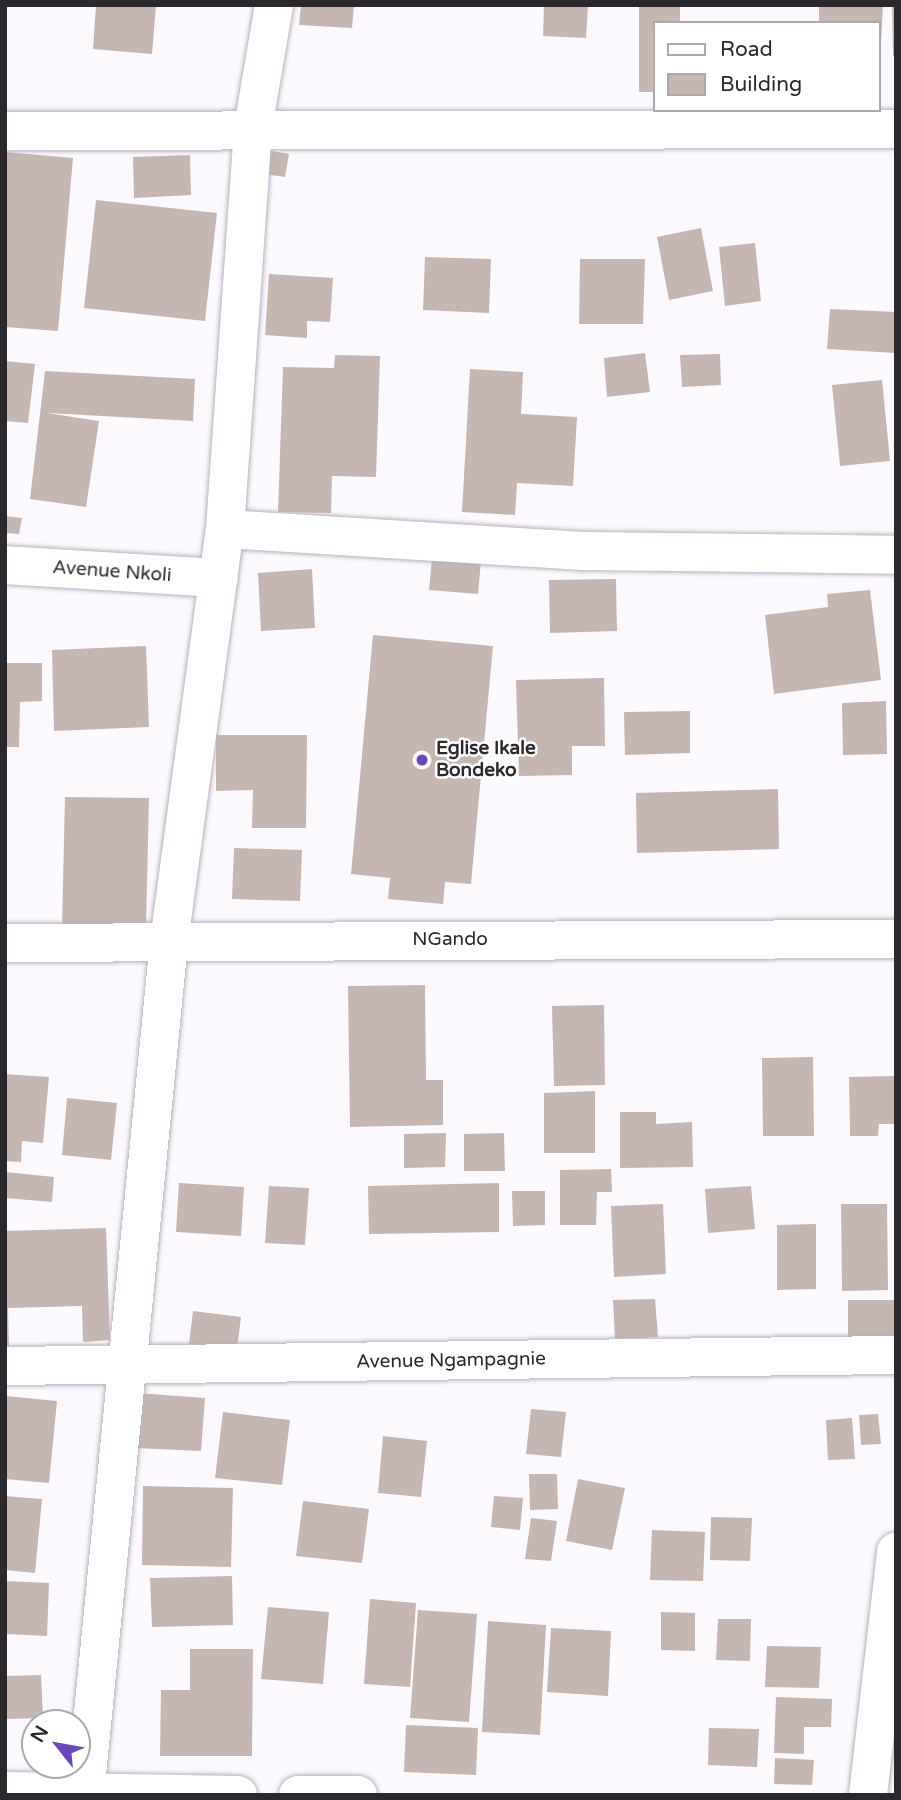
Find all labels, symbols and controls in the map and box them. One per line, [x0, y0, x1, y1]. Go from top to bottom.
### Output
legend [652, 21, 880, 112]
text: Road [720, 37, 773, 62]
text: Building [720, 72, 802, 97]
street label: Avenue Nkoli [52, 556, 172, 588]
place label: Eglise Ikale Bondeko [436, 738, 536, 782]
marker: Eglise Ikale Bondeko [414, 752, 430, 768]
street label: NGando [412, 929, 488, 951]
street label: Avenue Ngampagnie [356, 1348, 546, 1374]
north arrow [21, 1709, 91, 1779]
text: N [26, 1722, 53, 1746]

